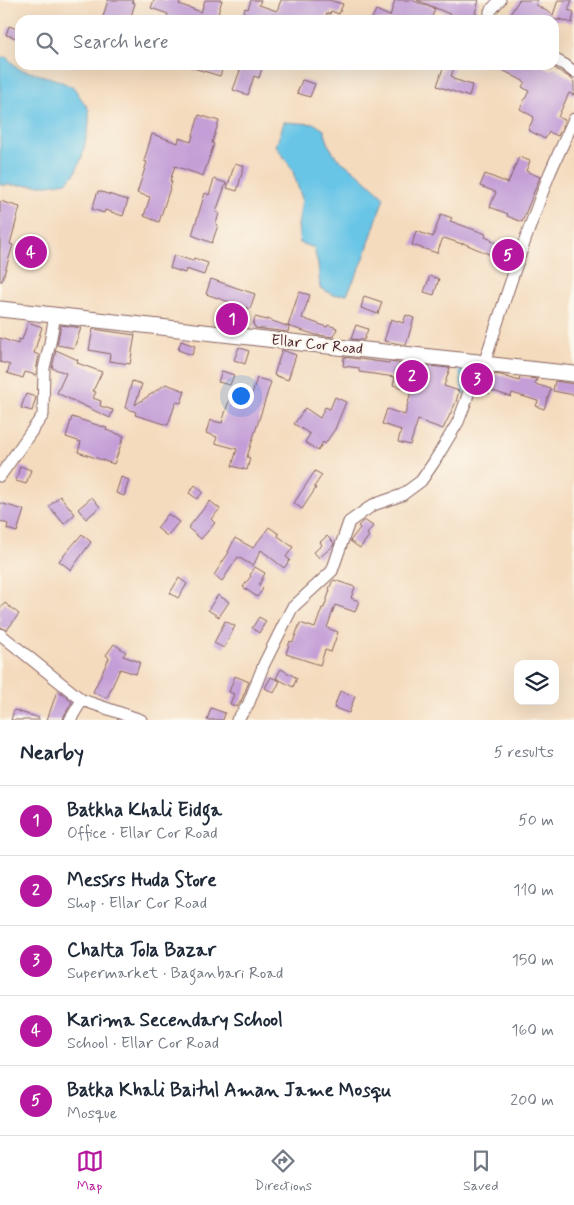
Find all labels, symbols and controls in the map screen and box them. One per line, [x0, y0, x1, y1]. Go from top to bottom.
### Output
search box [15, 15, 559, 70]
icon: search [33, 29, 61, 57]
text: Search here [73, 30, 169, 55]
pin: 4 [15, 233, 47, 271]
pin: 5 [492, 236, 524, 274]
pin: 1 [216, 300, 248, 338]
street label: Ellar Cor Road [270, 330, 364, 360]
pin: 2 [396, 357, 428, 395]
pin: 3 [461, 360, 493, 398]
your location [228, 383, 254, 409]
map controls [514, 660, 559, 705]
button: layers [514, 660, 559, 705]
text: Nearby [20, 739, 84, 767]
text: 5 results [494, 742, 554, 763]
text: Batkha Khali Eidga [67, 798, 222, 823]
text: 1 [32, 810, 40, 831]
text: 50 m [518, 810, 554, 831]
text: Office · Ellar Cor Road [67, 823, 218, 844]
text: Messrs Huda Store [67, 868, 217, 893]
text: 2 [32, 880, 40, 901]
text: 110 m [513, 880, 554, 901]
text: Shop · Ellar Cor Road [67, 893, 207, 914]
text: Chalta Tola Bazar [67, 938, 216, 963]
text: 3 [32, 950, 40, 971]
text: 150 m [512, 950, 554, 971]
text: Supermarket · Baganbari Road [67, 963, 283, 984]
text: Karima Secendary School [67, 1008, 283, 1033]
text: 4 [31, 1020, 41, 1041]
text: 160 m [511, 1020, 554, 1041]
text: School · Ellar Cor Road [67, 1033, 219, 1054]
text: Batka Khali Baitul Aman Jame Mosqu [67, 1078, 391, 1103]
text: 5 [31, 1090, 41, 1111]
text: 200 m [510, 1090, 554, 1111]
text: Mosque [67, 1103, 117, 1124]
tab: Map [76, 1147, 104, 1195]
tab: Directions [255, 1147, 312, 1195]
tab: Saved [463, 1147, 498, 1195]

